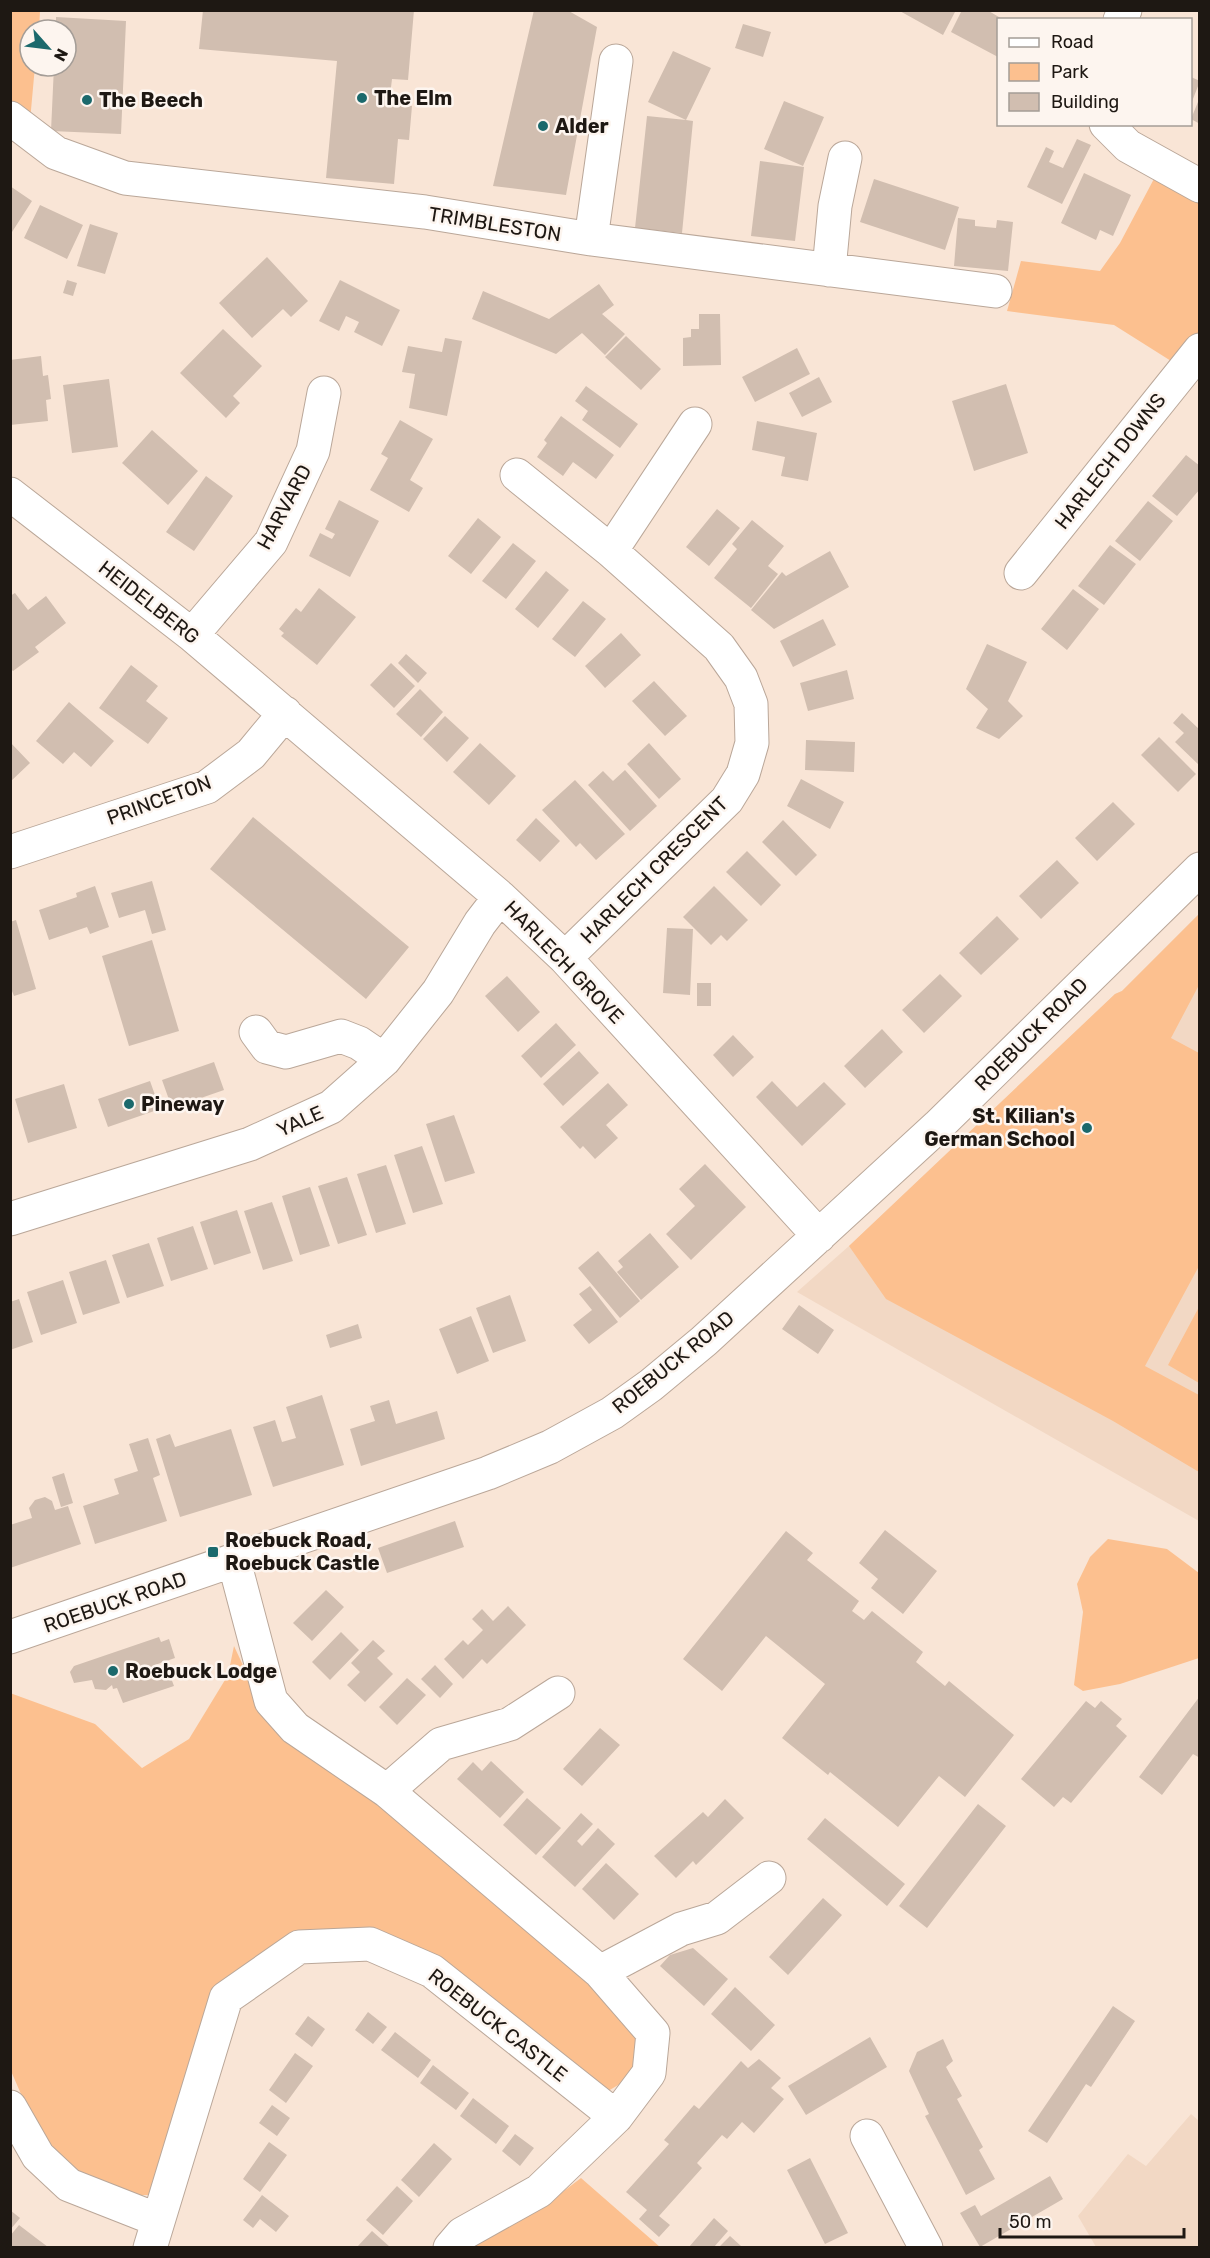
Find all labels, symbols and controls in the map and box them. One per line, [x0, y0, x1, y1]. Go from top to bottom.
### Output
north arrow [18, 18, 78, 78]
legend [997, 18, 1192, 126]
text: Road [1051, 31, 1094, 53]
text: N [50, 45, 72, 64]
text: Park [1051, 61, 1089, 83]
place label: The Elm [374, 86, 452, 110]
place label: The Beech [99, 88, 203, 112]
marker: The Elm [355, 91, 369, 105]
text: Building [1051, 91, 1119, 113]
marker: The Beech [80, 93, 94, 107]
place label: Alder [555, 114, 609, 138]
marker: Alder [536, 119, 550, 133]
street label: TRIMBLESTON [427, 202, 563, 246]
street label: HARLECH DOWNS [1049, 388, 1171, 534]
street label: HARVARD [252, 460, 316, 554]
street label: HEIDELBERG [94, 555, 204, 649]
street label: PRINCETON [103, 770, 215, 830]
street label: HARLECH CRESCENT [575, 791, 733, 949]
street label: HARLECH GROVE [499, 896, 629, 1028]
street label: ROEBUCK ROAD [970, 973, 1092, 1095]
place label: Pineway [141, 1092, 225, 1116]
marker: Pineway [122, 1097, 136, 1111]
street label: YALE [273, 1100, 327, 1142]
place label: St. Kilian's German School [924, 1104, 1075, 1151]
marker: St. Kilian's German School [1080, 1121, 1094, 1135]
street label: ROEBUCK ROAD [607, 1306, 739, 1418]
place label: Roebuck Road, Roebuck Castle [225, 1528, 380, 1575]
marker: Roebuck Road, Roebuck Castle [206, 1545, 220, 1559]
street label: ROEBUCK ROAD [40, 1566, 190, 1638]
place label: Roebuck Lodge [125, 1659, 277, 1683]
marker: Roebuck Lodge [106, 1664, 120, 1678]
street label: ROEBUCK CASTLE [424, 1963, 572, 2087]
scale bar [1000, 2201, 1184, 2239]
text: 50 m [1009, 2211, 1052, 2233]

